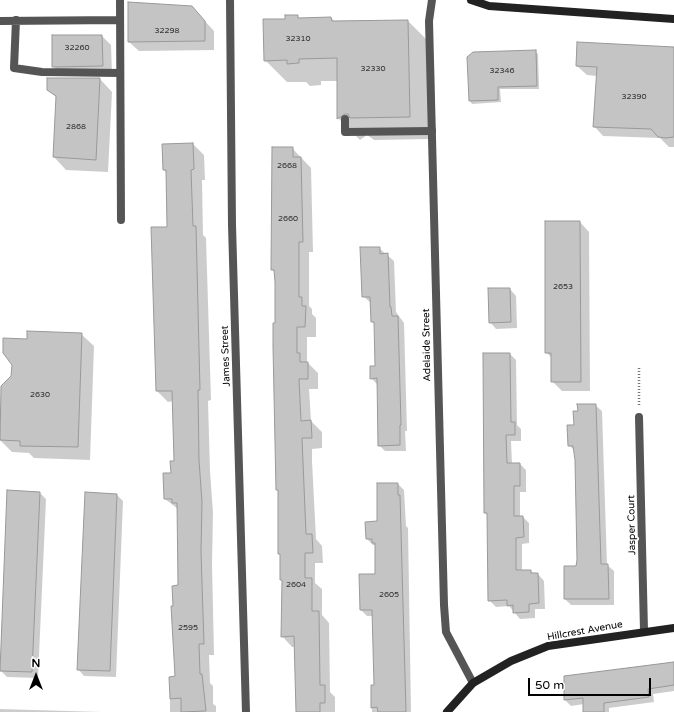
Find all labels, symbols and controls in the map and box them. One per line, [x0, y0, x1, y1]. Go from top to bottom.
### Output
house number: 32298 [154, 26, 180, 36]
house number: 32310 [285, 34, 311, 44]
house number: 32260 [64, 43, 90, 53]
house number: 32330 [360, 64, 386, 74]
house number: 32346 [489, 66, 515, 76]
house number: 32390 [621, 92, 647, 102]
house number: 2868 [66, 122, 86, 132]
house number: 2668 [277, 161, 297, 171]
house number: 2660 [278, 214, 298, 224]
house number: 2653 [553, 282, 573, 292]
street label: Adelaide Street [420, 308, 434, 382]
street label: James Street [219, 325, 233, 387]
house number: 2630 [30, 390, 50, 400]
street label: Jasper Court [625, 495, 639, 555]
house number: 2604 [286, 580, 306, 590]
house number: 2605 [379, 590, 399, 600]
street label: Hillcrest Avenue [546, 618, 624, 644]
house number: 2595 [178, 623, 198, 633]
north arrow [16, 656, 56, 696]
text: N [32, 657, 40, 670]
scale bar [530, 670, 653, 696]
text: 50 m [535, 678, 564, 692]

